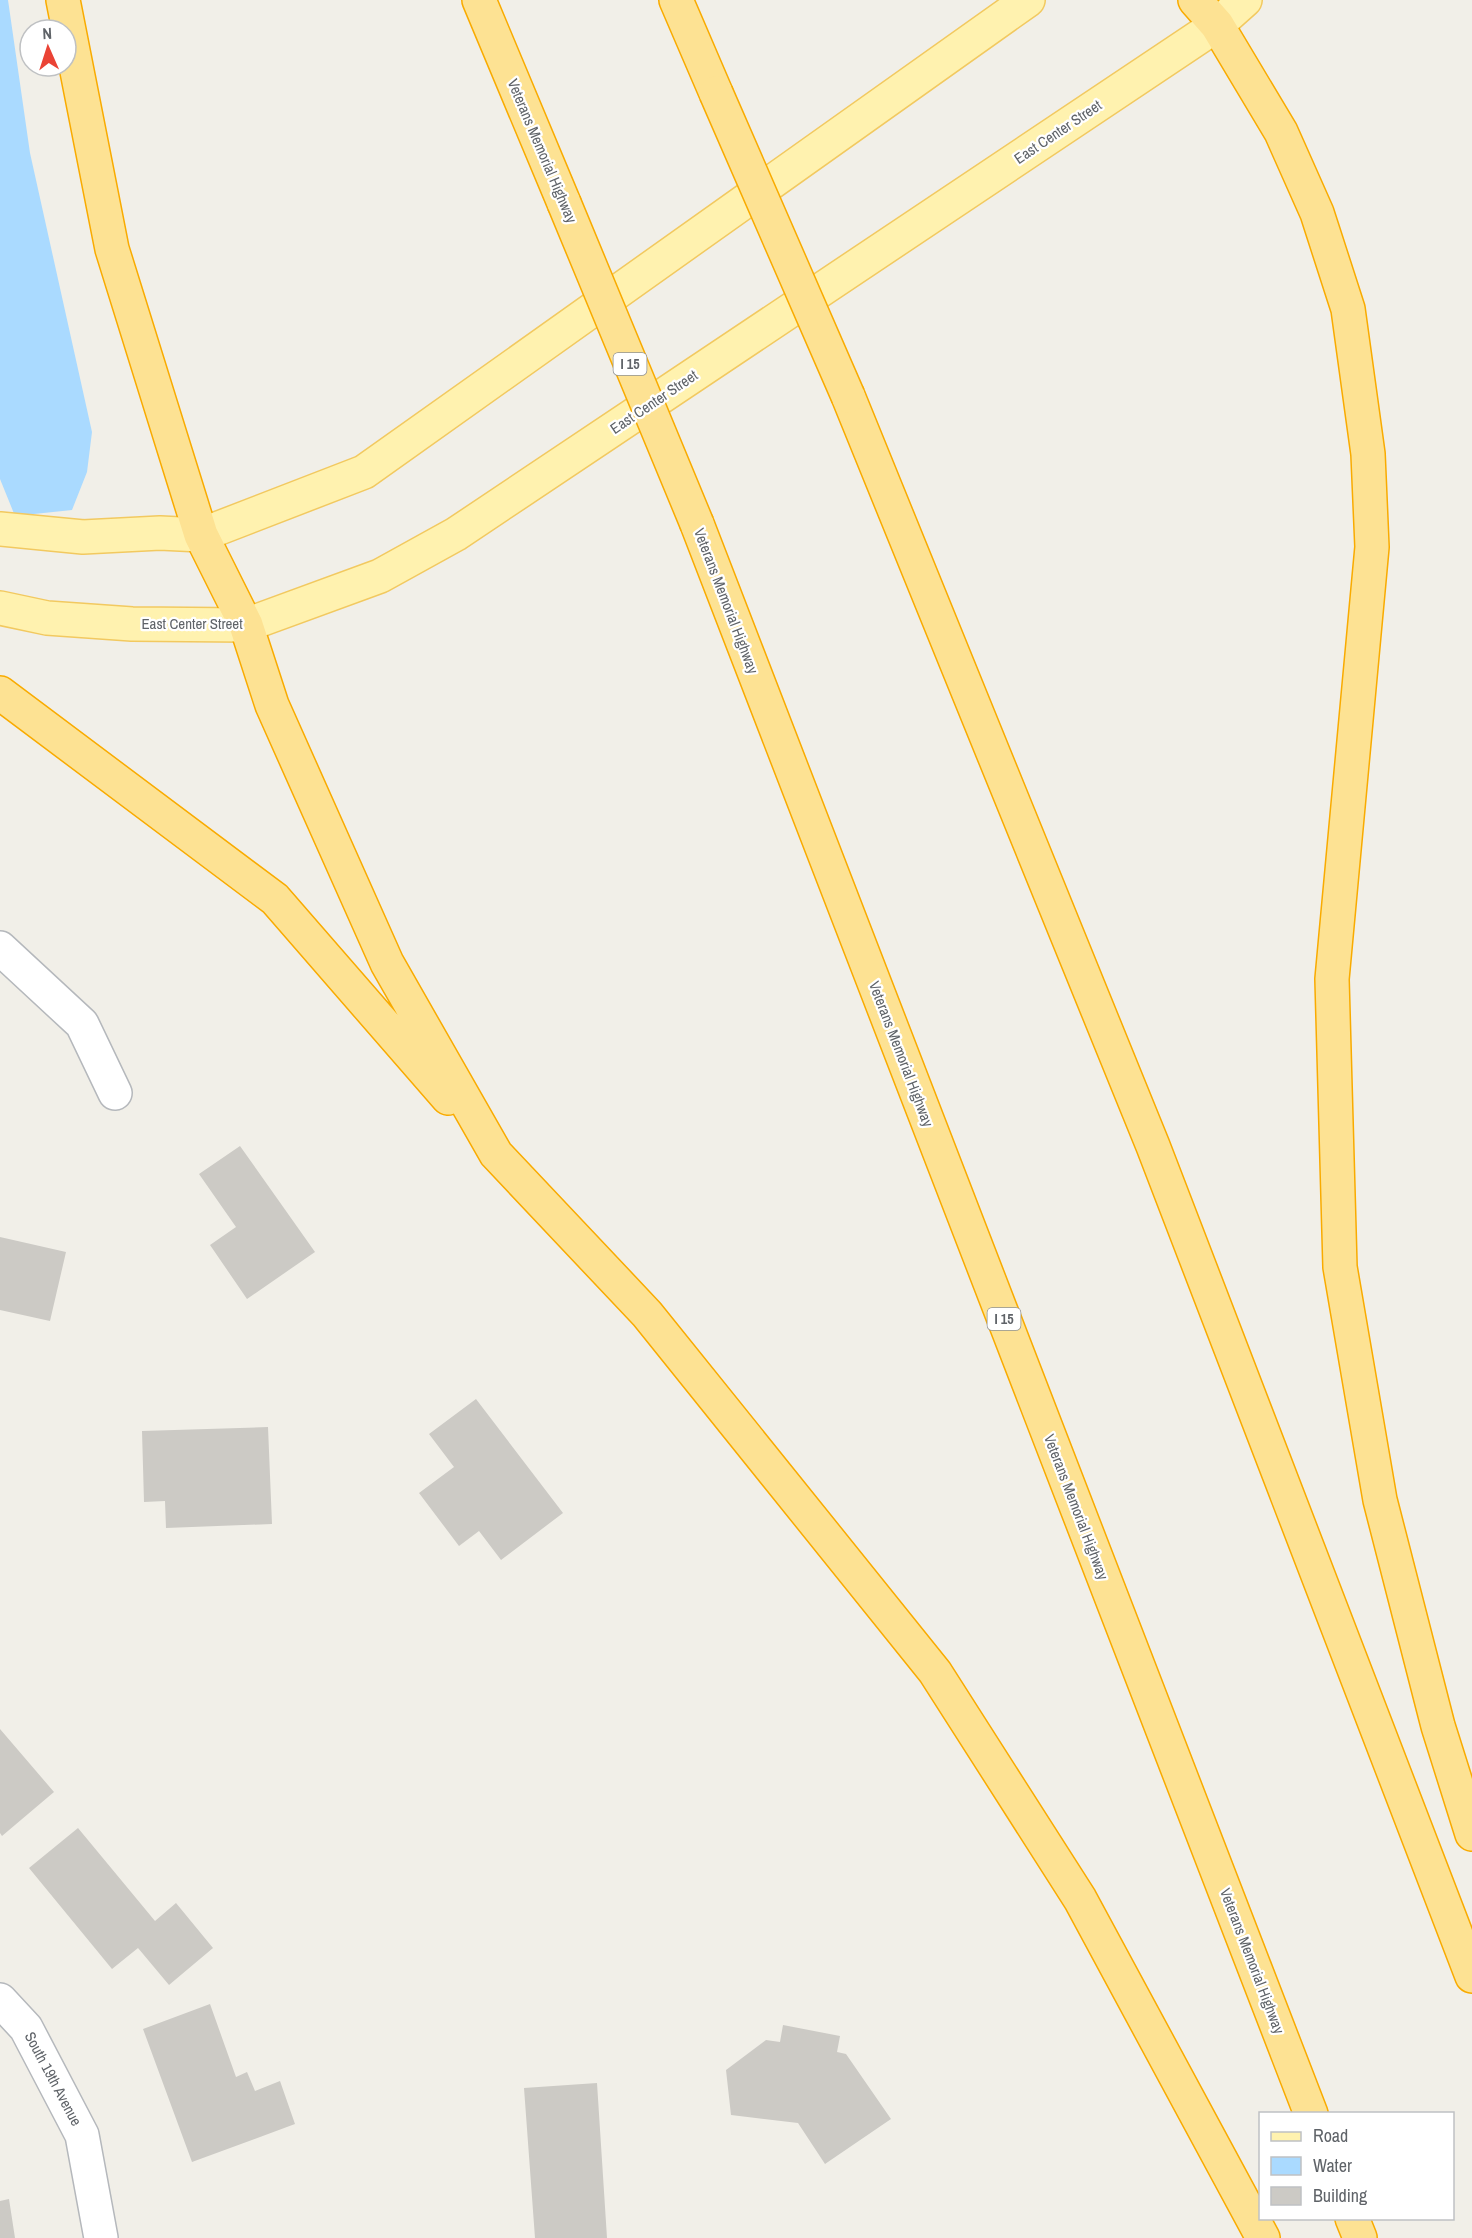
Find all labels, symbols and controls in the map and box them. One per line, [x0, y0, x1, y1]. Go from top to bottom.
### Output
north arrow [18, 18, 78, 78]
text: N [42, 22, 53, 44]
street label: Veterans Memorial Highway [503, 76, 583, 227]
street label: East Center Street [1010, 94, 1106, 169]
road number: I 15 [614, 353, 646, 375]
street label: East Center Street [606, 364, 702, 439]
street label: Veterans Memorial Highway [689, 525, 764, 677]
street label: East Center Street [141, 613, 243, 634]
street label: Veterans Memorial Highway [864, 978, 939, 1130]
road number: I 15 [988, 1308, 1020, 1330]
street label: Veterans Memorial Highway [1039, 1431, 1114, 1583]
street label: Veterans Memorial Highway [1215, 1885, 1290, 2037]
street label: South 19th Avenue [20, 2028, 87, 2130]
legend [1259, 2112, 1454, 2220]
text: Road [1313, 2123, 1348, 2148]
text: Water [1313, 2153, 1352, 2178]
text: Building [1313, 2183, 1368, 2208]

